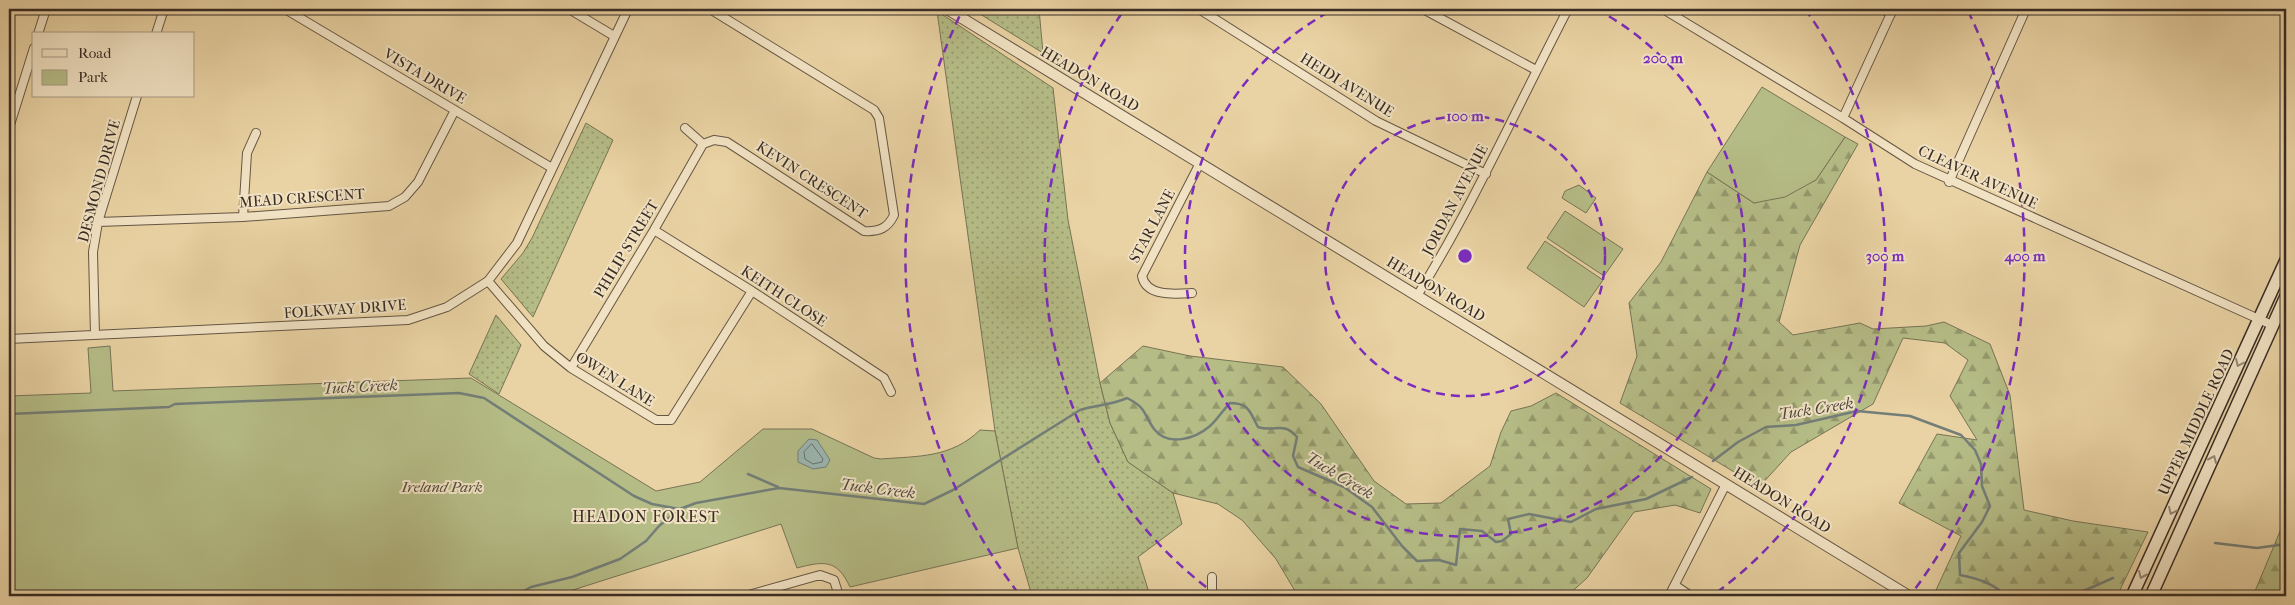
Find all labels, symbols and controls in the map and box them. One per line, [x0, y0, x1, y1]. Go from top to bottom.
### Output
legend [32, 32, 195, 98]
street label: HEADON ROAD [1037, 43, 1143, 115]
text: Road [78, 44, 112, 62]
street label: VISTA DRIVE [380, 44, 470, 108]
street label: HEIDI AVENUE [1297, 49, 1397, 121]
text: 200 m [1643, 49, 1683, 67]
text: Park [78, 68, 108, 86]
text: 100 m [1446, 107, 1484, 125]
street label: DESMOND DRIVE [74, 118, 124, 244]
street label: KEVIN CRESCENT [753, 137, 872, 223]
street label: JORDAN AVENUE [1418, 141, 1492, 260]
street label: CLEAVER AVENUE [1915, 141, 2041, 213]
street label: MEAD CRESCENT [239, 185, 366, 211]
street label: STAR LANE [1125, 186, 1179, 266]
street label: PHILIP STREET [590, 196, 663, 301]
centre of rings [1456, 247, 1474, 265]
text: 300 m [1866, 247, 1905, 265]
text: 400 m [2003, 247, 2046, 265]
street label: HEADON ROAD [1383, 253, 1489, 325]
street label: KEITH CLOSE [738, 261, 830, 331]
street label: FOLKWAY DRIVE [283, 296, 407, 322]
street label: UPPER MIDDLE ROAD [2154, 346, 2238, 498]
street label: OWEN LANE [572, 348, 658, 410]
one-way arrow [2235, 358, 2246, 367]
water label: Tuck Creek [322, 375, 398, 398]
water label: Tuck Creek [1777, 393, 1855, 424]
water label: Tuck Creek [1302, 448, 1377, 503]
one-way arrow [2206, 455, 2217, 464]
street label: HEADON ROAD [1730, 463, 1834, 537]
water label: Tuck Creek [839, 474, 917, 503]
park label: Ireland Park [400, 478, 483, 496]
one-way arrow [2167, 506, 2178, 515]
district label: HEADON FOREST [572, 507, 720, 526]
one-way arrow [2137, 570, 2148, 579]

